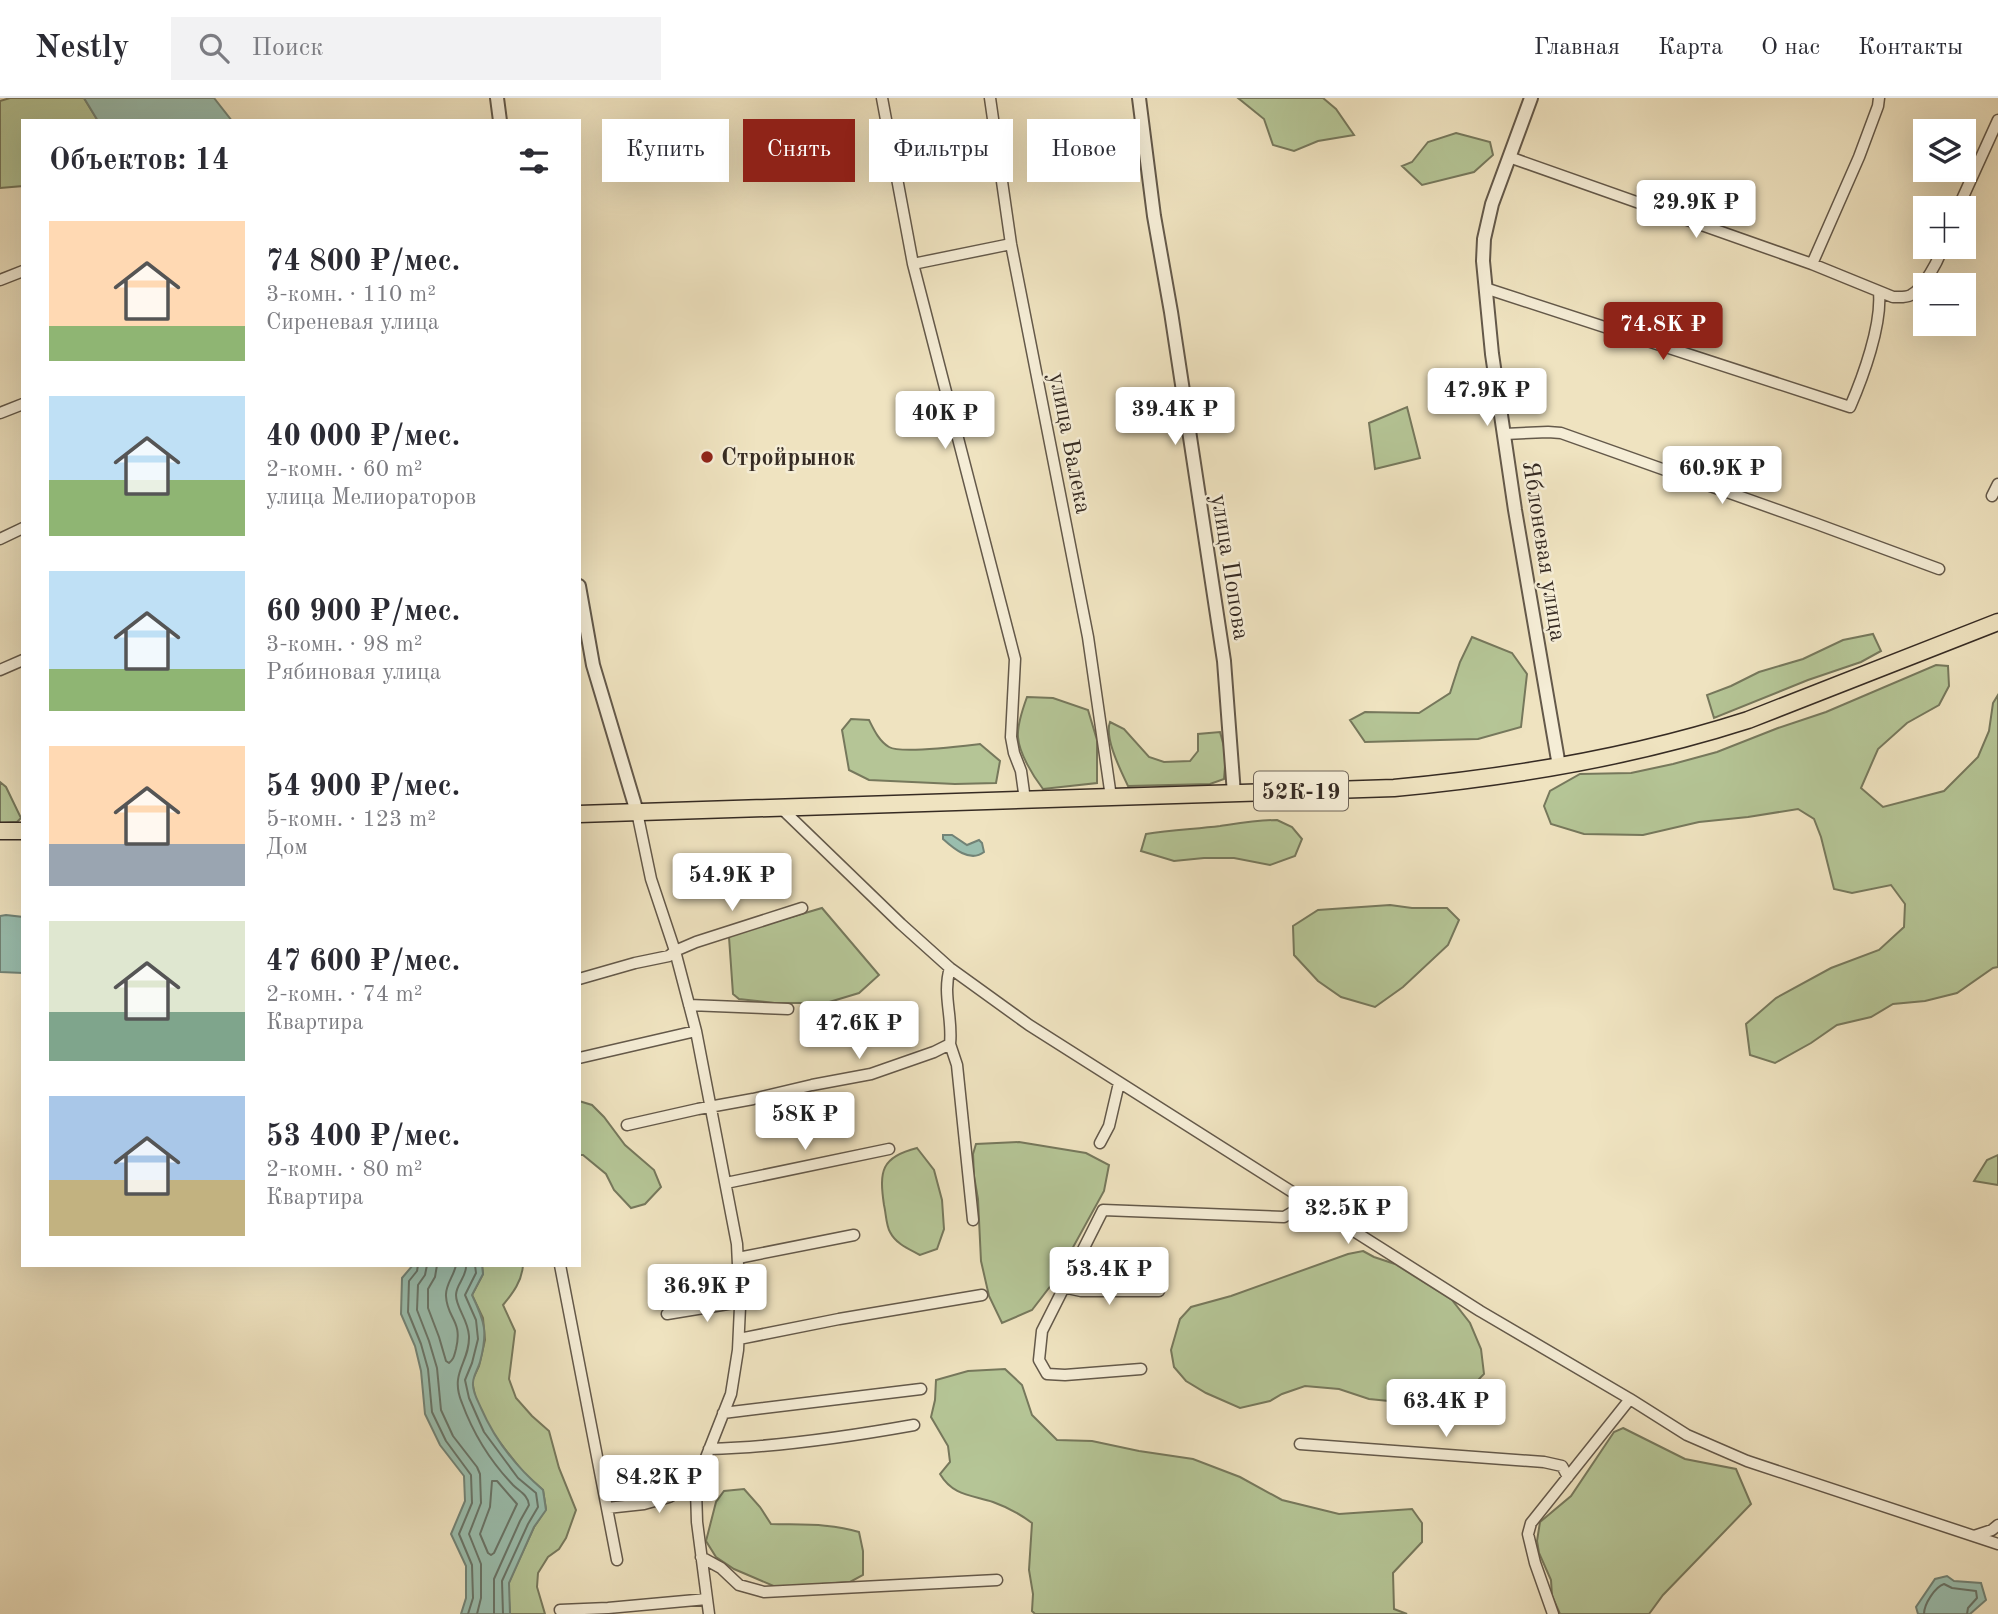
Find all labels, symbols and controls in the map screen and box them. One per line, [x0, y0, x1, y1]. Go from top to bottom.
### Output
search box [171, 17, 661, 80]
icon: search [195, 29, 233, 67]
text: Nestly [35, 32, 129, 65]
text: Поиск [251, 35, 323, 61]
text: Главная [1534, 36, 1620, 60]
text: Карта [1658, 36, 1723, 60]
text: О нас [1761, 36, 1820, 60]
text: Контакты [1858, 36, 1963, 60]
chip: Купить [602, 119, 729, 182]
chip: Снять [743, 119, 855, 182]
chip: Фильтры [869, 119, 1013, 182]
chip: Новое [1027, 119, 1140, 182]
map controls [1913, 119, 1976, 336]
button: layers [1913, 119, 1976, 182]
icon: filters [515, 142, 553, 180]
text: Объектов: 14 [49, 146, 229, 176]
pin: 29.9K ₽ [1631, 180, 1761, 240]
text: 29.9K ₽ [1653, 191, 1739, 214]
button: + [1913, 196, 1976, 259]
text: 74 800 ₽/мес. [266, 247, 460, 277]
icon: home [105, 249, 189, 333]
button: − [1913, 273, 1976, 336]
text: 3-комн. · 110 m² [266, 283, 436, 306]
pin: 74.8K ₽ [1598, 302, 1728, 362]
text: Сиреневая улица [266, 311, 439, 334]
text: 74.8K ₽ [1620, 313, 1706, 336]
pin: 47.9K ₽ [1422, 368, 1552, 428]
street label: улица Валека [1044, 371, 1095, 516]
text: 47.9K ₽ [1444, 379, 1530, 402]
pin: 39.4K ₽ [1110, 388, 1240, 447]
pin: 40K ₽ [896, 392, 994, 451]
text: 39.4K ₽ [1132, 398, 1218, 421]
text: 40K ₽ [912, 402, 978, 425]
text: 40 000 ₽/мес. [266, 422, 460, 452]
icon: home [105, 424, 189, 508]
pin: 60.9K ₽ [1657, 446, 1787, 506]
place label: Стройрынок [721, 447, 855, 471]
marker: Стройрынок [699, 449, 715, 465]
text: 60.9K ₽ [1679, 457, 1765, 480]
text: 2-комн. · 60 m² [266, 458, 423, 481]
street label: Яблоневая улица [1517, 460, 1569, 643]
text: улица Мелиораторов [266, 486, 476, 509]
street label: улица Попова [1206, 493, 1252, 642]
text: 60 900 ₽/мес. [266, 597, 460, 627]
icon: home [105, 599, 189, 683]
text: 3-комн. · 98 m² [266, 633, 423, 656]
text: Рябиновая улица [266, 661, 441, 684]
text: 54 900 ₽/мес. [266, 772, 460, 802]
road number: 52К-19 [1254, 772, 1348, 810]
icon: home [105, 774, 189, 858]
text: 5-комн. · 123 m² [266, 808, 436, 831]
text: Дом [266, 836, 308, 859]
pin: 54.9K ₽ [667, 854, 797, 913]
text: 54.9K ₽ [689, 864, 775, 887]
text: 47 600 ₽/мес. [266, 947, 460, 977]
icon: home [105, 949, 189, 1033]
text: 2-комн. · 74 m² [266, 983, 423, 1006]
pin: 47.6K ₽ [794, 1002, 924, 1061]
text: Квартира [266, 1011, 364, 1034]
text: 47.6K ₽ [816, 1012, 902, 1035]
pin: 58K ₽ [756, 1093, 854, 1152]
text: 58K ₽ [772, 1103, 838, 1126]
text: 53 400 ₽/мес. [266, 1122, 460, 1152]
icon: home [105, 1124, 189, 1208]
text: 2-комн. · 80 m² [266, 1158, 423, 1181]
text: Квартира [266, 1186, 364, 1209]
pin: 32.5K ₽ [1283, 1186, 1413, 1246]
text: 32.5K ₽ [1305, 1197, 1391, 1220]
pin: 53.4K ₽ [1044, 1248, 1174, 1307]
text: 53.4K ₽ [1066, 1258, 1152, 1281]
pin: 36.9K ₽ [642, 1264, 772, 1324]
text: 36.9K ₽ [664, 1275, 750, 1298]
pin: 63.4K ₽ [1381, 1380, 1511, 1439]
text: 63.4K ₽ [1403, 1390, 1489, 1413]
pin: 84.2K ₽ [594, 1456, 724, 1515]
text: 84.2K ₽ [616, 1466, 702, 1489]

